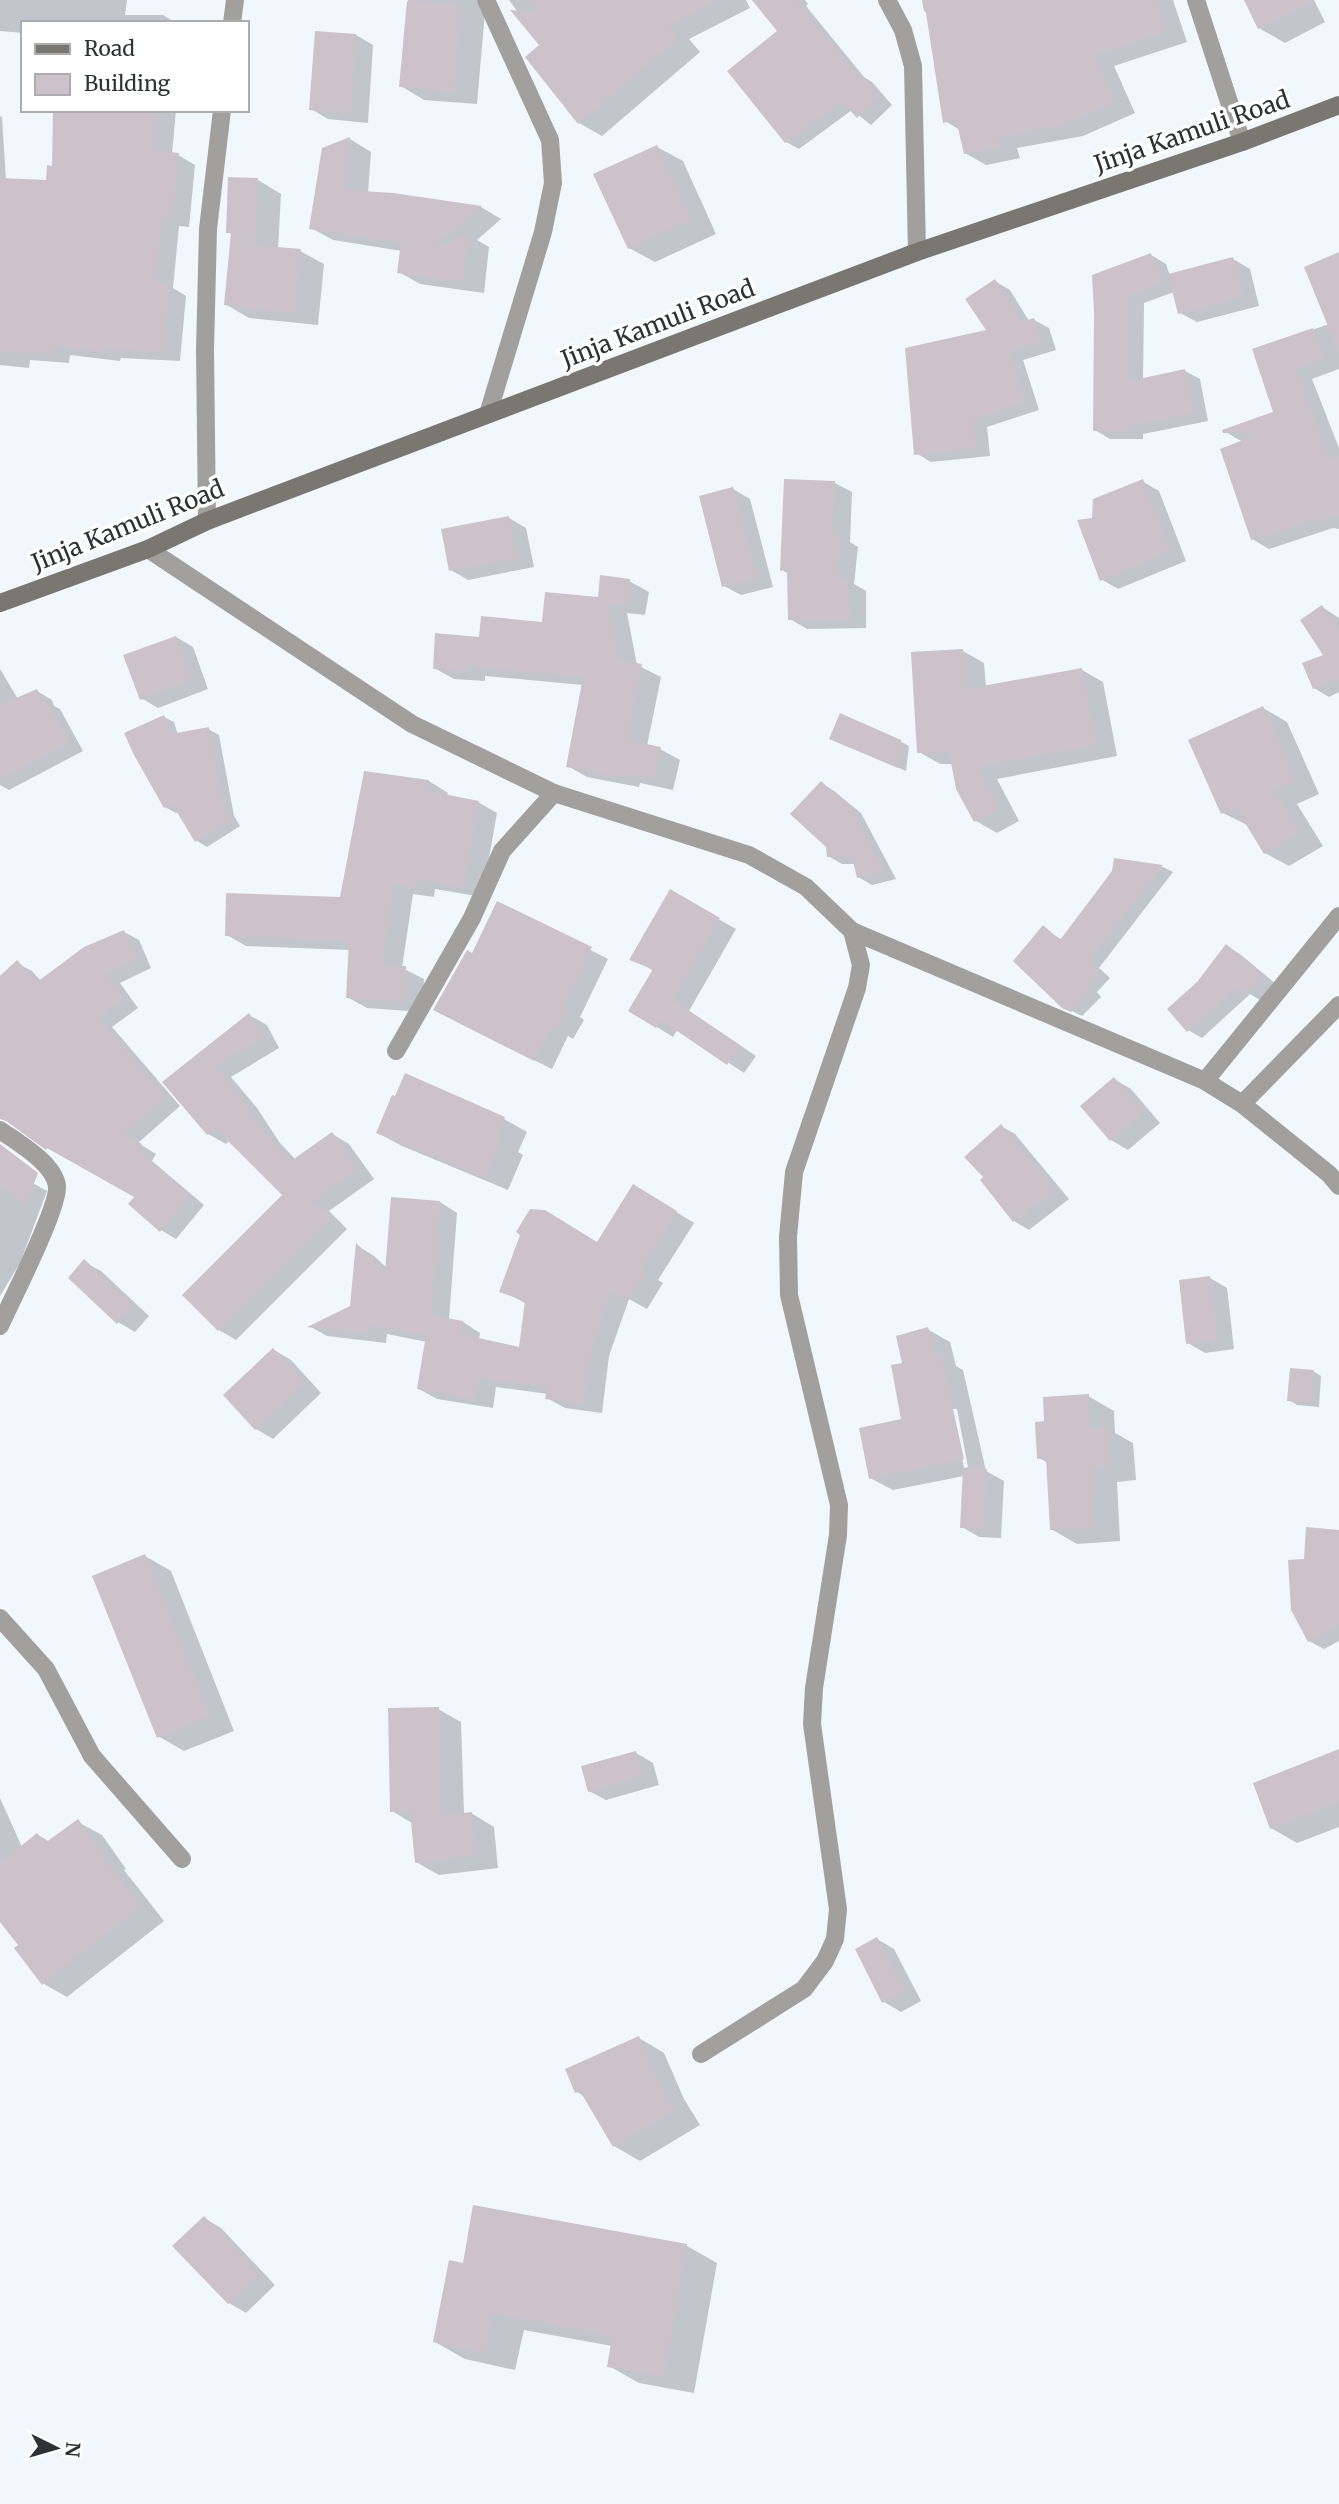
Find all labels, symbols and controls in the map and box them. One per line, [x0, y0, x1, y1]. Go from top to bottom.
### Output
legend [21, 21, 248, 112]
text: Road [84, 35, 135, 62]
text: Building [84, 70, 171, 97]
street label: Jinja Kamuli Road [1089, 84, 1294, 180]
street label: Jinja Kamuli Road [556, 272, 759, 375]
street label: Jinja Kamuli Road [26, 473, 229, 579]
north arrow [21, 2413, 91, 2483]
text: N [60, 2441, 86, 2458]

